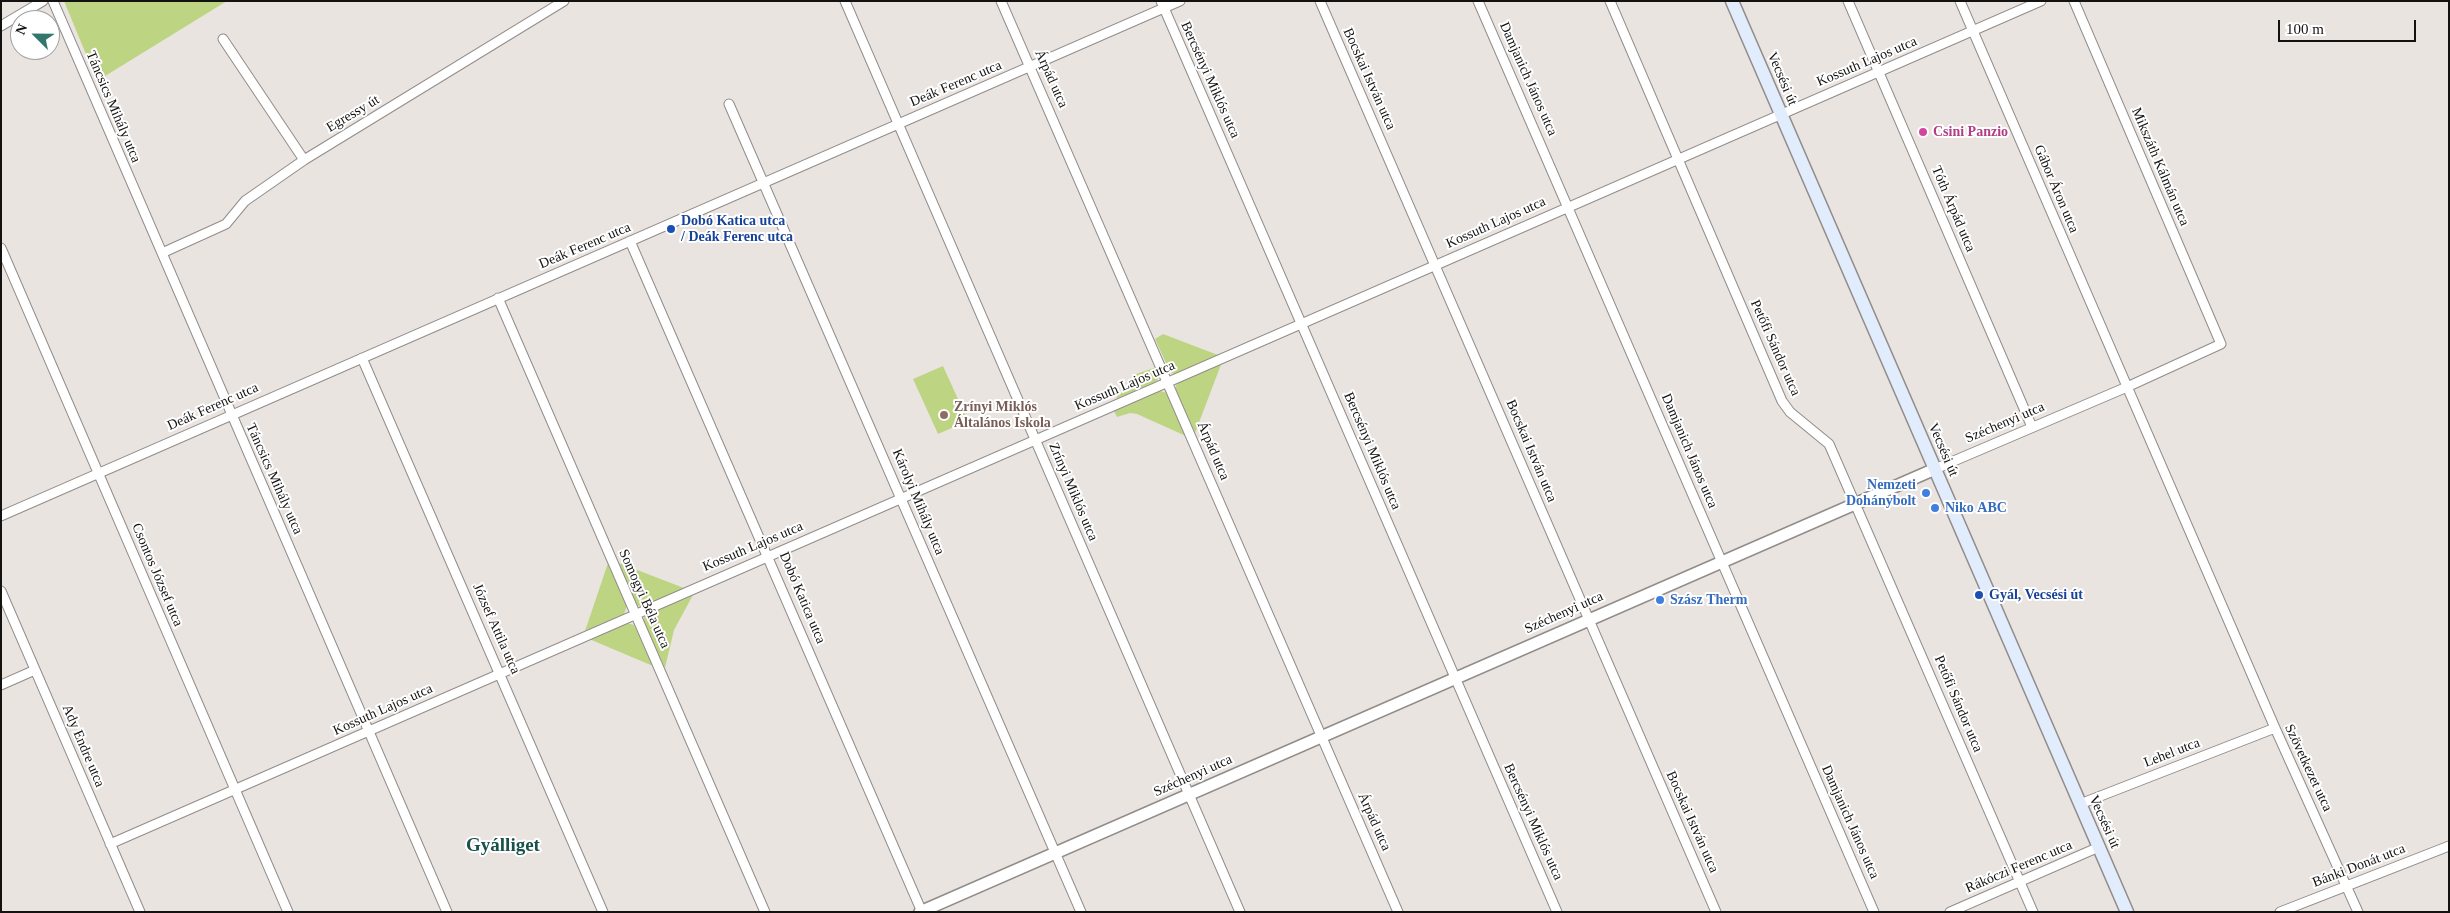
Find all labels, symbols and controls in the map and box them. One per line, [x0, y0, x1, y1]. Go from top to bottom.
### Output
north arrow [10, 10, 60, 60]
scale bar [2280, 10, 2418, 42]
street label: Bercsényi Miklós utca [1177, 19, 1243, 141]
street label: Damjanich János utca [1495, 19, 1561, 139]
text: 100 m [2286, 21, 2324, 37]
text: N [13, 22, 31, 37]
street label: Bocskai István utca [1339, 26, 1399, 132]
street label: Kossuth Lajos utca [1814, 33, 1920, 91]
street label: Árpád utca [1031, 47, 1071, 111]
street label: Táncsics Mihály utca [82, 49, 144, 165]
street label: Vecsési út [1763, 50, 1801, 108]
street label: Deák Ferenc utca [908, 57, 1004, 111]
street label: Egressy út [324, 92, 382, 136]
street label: Mikszáth Kálmán utca [2128, 105, 2192, 229]
place label: Csini Panzio [1933, 124, 2008, 140]
marker: Csini Panzio [1917, 126, 1929, 138]
street label: Gábor Áron utca [2030, 142, 2082, 236]
street label: Tóth Árpád utca [1927, 163, 1979, 255]
street label: Kossuth Lajos utca [1444, 194, 1548, 252]
place label: Dobó Katica utca / Deák Ferenc utca [681, 213, 793, 246]
street label: Deák Ferenc utca [537, 219, 633, 273]
marker: Dobó Katica utca / Deák Ferenc utca [665, 223, 677, 235]
street label: Petőfi Sándor utca [1746, 297, 1804, 399]
street label: Kossuth Lajos utca [1072, 357, 1178, 415]
street label: Deák Ferenc utca [165, 379, 261, 435]
street label: Bercsényi Miklós utca [1340, 390, 1404, 512]
street label: Damjanich János utca [1657, 391, 1721, 511]
street label: Bocskai István utca [1502, 397, 1560, 505]
place label: Zrínyi Miklós Általános Iskola [954, 399, 1051, 432]
street label: Széchenyi utca [1963, 399, 2047, 447]
marker: Zrínyi Miklós Általános Iskola [938, 409, 950, 421]
street label: Árpád utca [1193, 419, 1233, 483]
street label: Táncsics Mihály utca [242, 421, 306, 537]
street label: Vecsési út [1924, 421, 1962, 479]
street label: Zrínyi Miklós utca [1045, 440, 1101, 544]
street label: Károlyi Mihály utca [888, 446, 948, 558]
place label: Nemzeti Dohánybolt [1846, 477, 1916, 510]
marker: Nemzeti Dohánybolt [1920, 487, 1932, 499]
place label: Niko ABC [1945, 500, 2007, 516]
marker: Niko ABC [1929, 502, 1941, 514]
street label: Kossuth Lajos utca [700, 518, 806, 576]
street label: Csontos József utca [128, 521, 186, 629]
street label: Somogyi Béla utca [615, 547, 673, 651]
street label: Dobó Katica utca [775, 550, 829, 646]
street label: József Attila utca [469, 581, 523, 677]
place label: Gyál, Vecsési út [1989, 587, 2083, 603]
street label: Széchenyi utca [1522, 588, 1606, 638]
marker: Gyál, Vecsési út [1973, 589, 1985, 601]
place label: Szász Therm [1670, 592, 1747, 608]
marker: Szász Therm [1654, 594, 1666, 606]
street label: Petőfi Sándor utca [1930, 653, 1986, 755]
street label: Kossuth Lajos utca [331, 681, 435, 739]
street label: Ady Endre utca [58, 702, 108, 790]
street label: Szövetkezet utca [2280, 722, 2336, 814]
street label: Lehel utca [2142, 735, 2202, 771]
street label: Széchenyi utca [1151, 751, 1235, 801]
street label: Bercsényi Miklós utca [1500, 761, 1566, 883]
street label: Damjanich János utca [1817, 762, 1883, 882]
street label: Bocskai István utca [1662, 769, 1722, 875]
street label: Árpád utca [1354, 790, 1394, 854]
street label: Vecsési út [2085, 793, 2123, 851]
district label: Gyálliget [466, 835, 540, 857]
street label: Rákóczi Ferenc utca [1963, 837, 2075, 897]
street label: Bánki Donát utca [2310, 841, 2408, 891]

